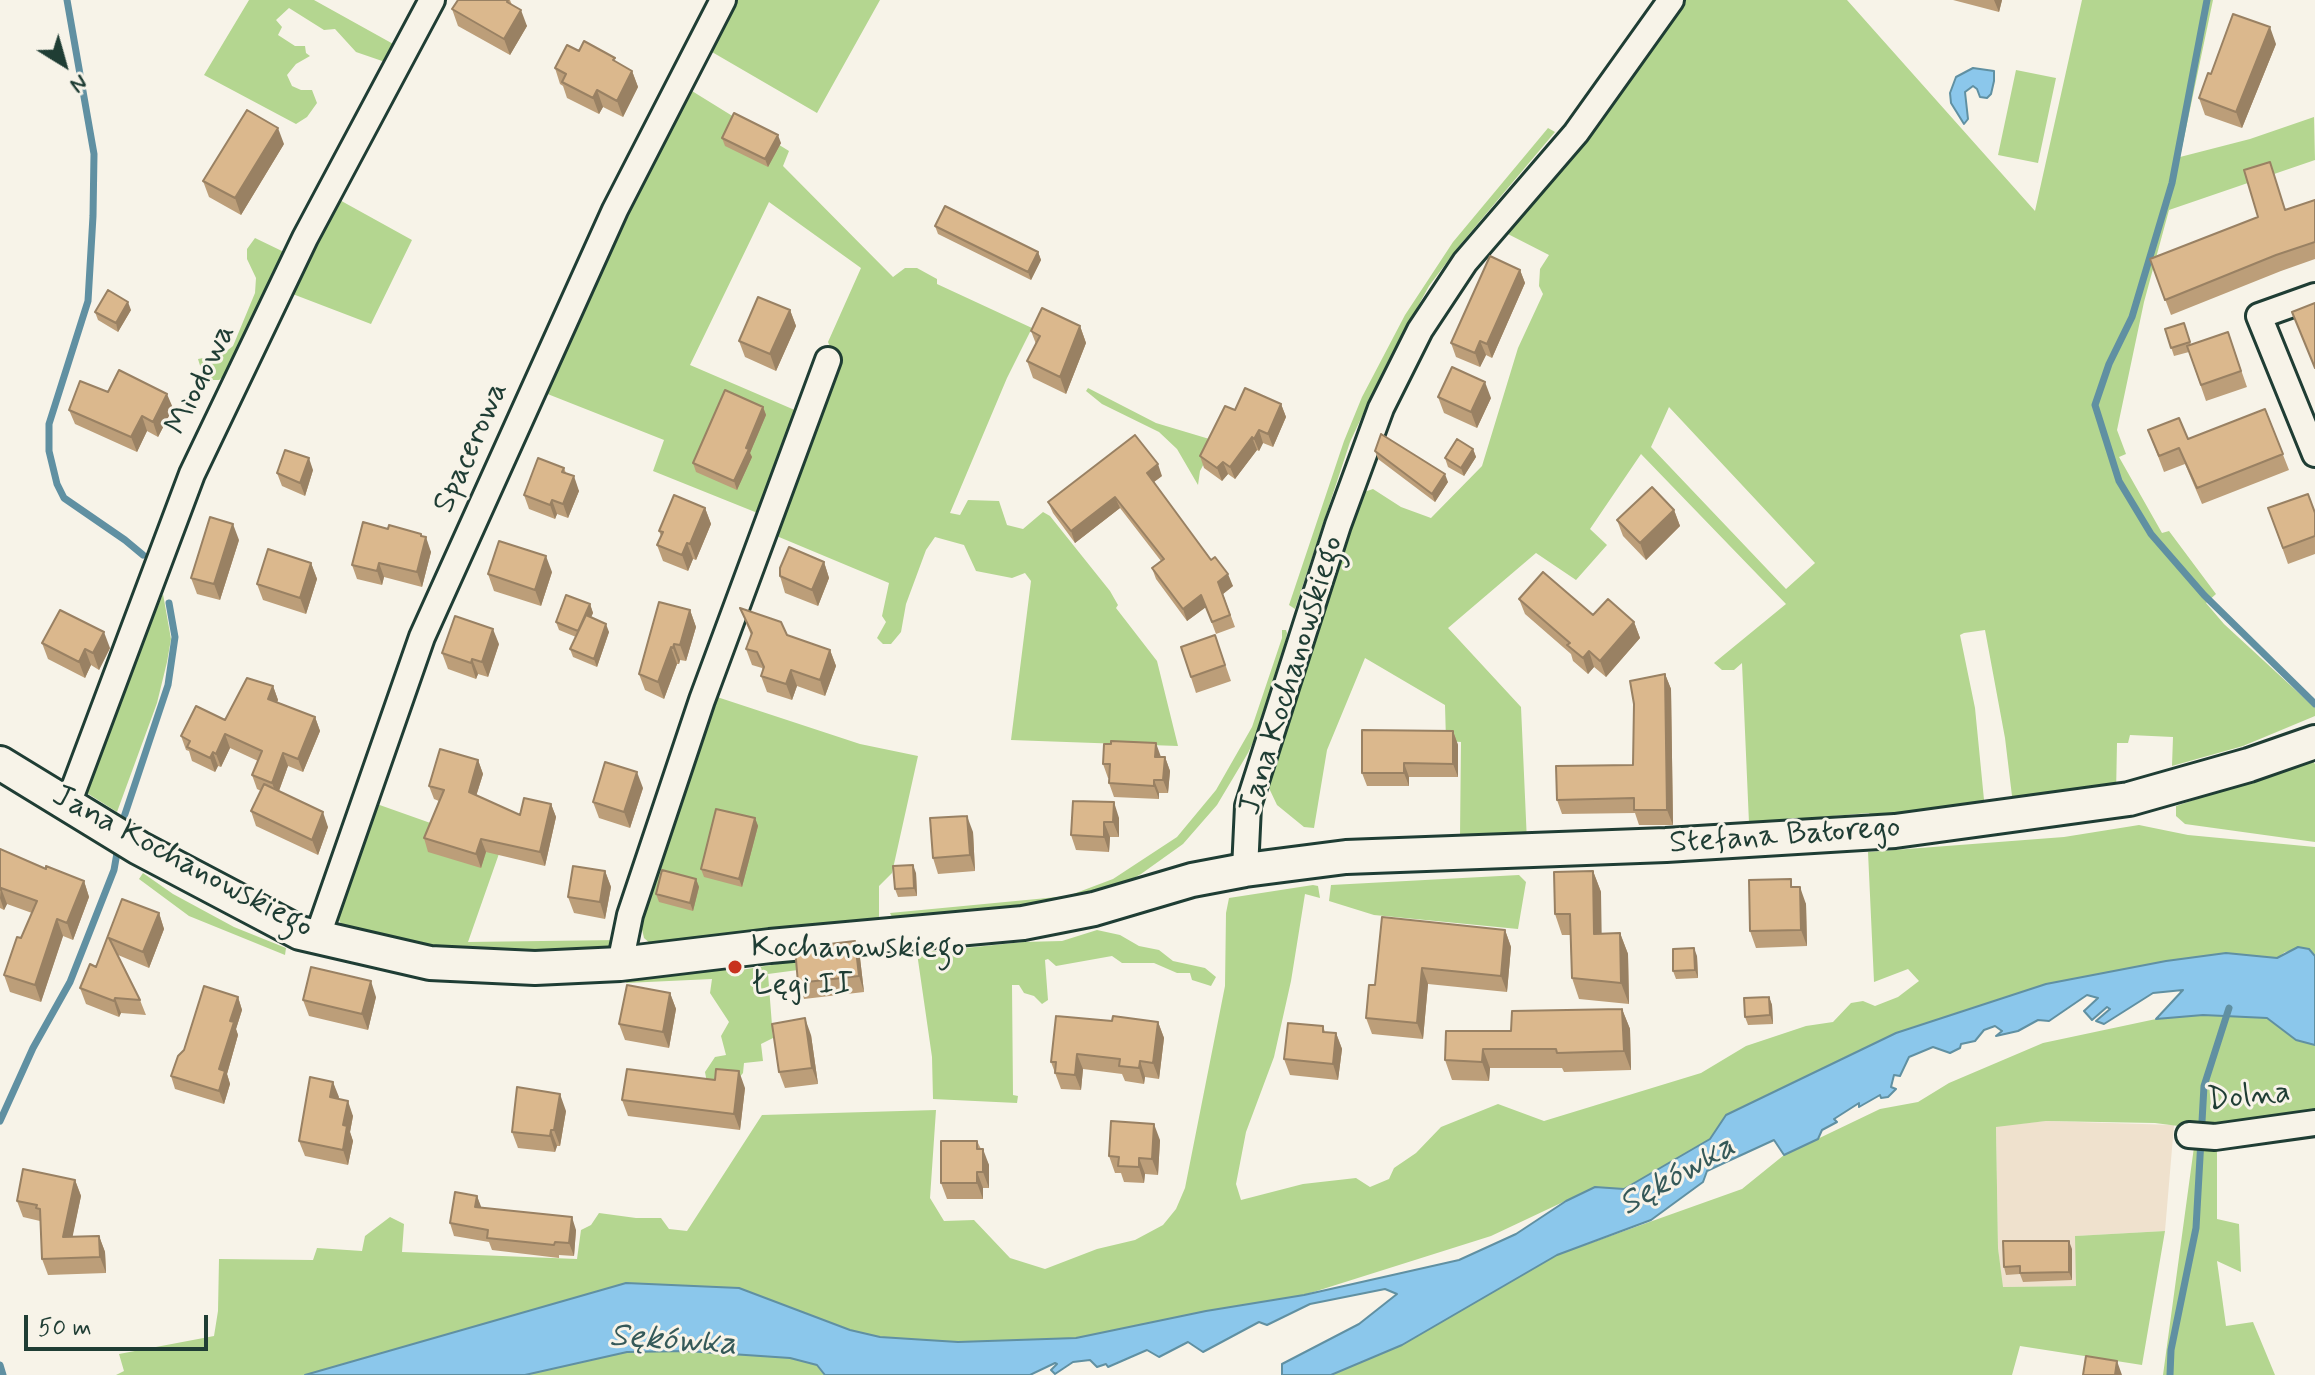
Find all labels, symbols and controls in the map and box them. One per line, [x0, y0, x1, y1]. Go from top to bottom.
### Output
north arrow [24, 24, 104, 104]
text: N [64, 68, 93, 99]
street label: Miodowa [159, 318, 245, 442]
street label: Spacerowa [426, 377, 518, 519]
street label: Jana Kochanowskiego [1232, 532, 1354, 820]
street label: Jana Kochanowskiego [45, 778, 319, 948]
street label: Stefana Batorego [1668, 810, 1902, 864]
place label: Kochanowskiego Łęgi II [751, 930, 965, 1005]
marker: Kochanowskiego Łęgi II [726, 958, 744, 976]
street label: Dolna [2206, 1075, 2292, 1121]
water label: Sękówka [1612, 1127, 1744, 1227]
scale bar [28, 1299, 212, 1349]
text: 50 m [38, 1313, 92, 1344]
water label: Sękówka [608, 1317, 738, 1367]

